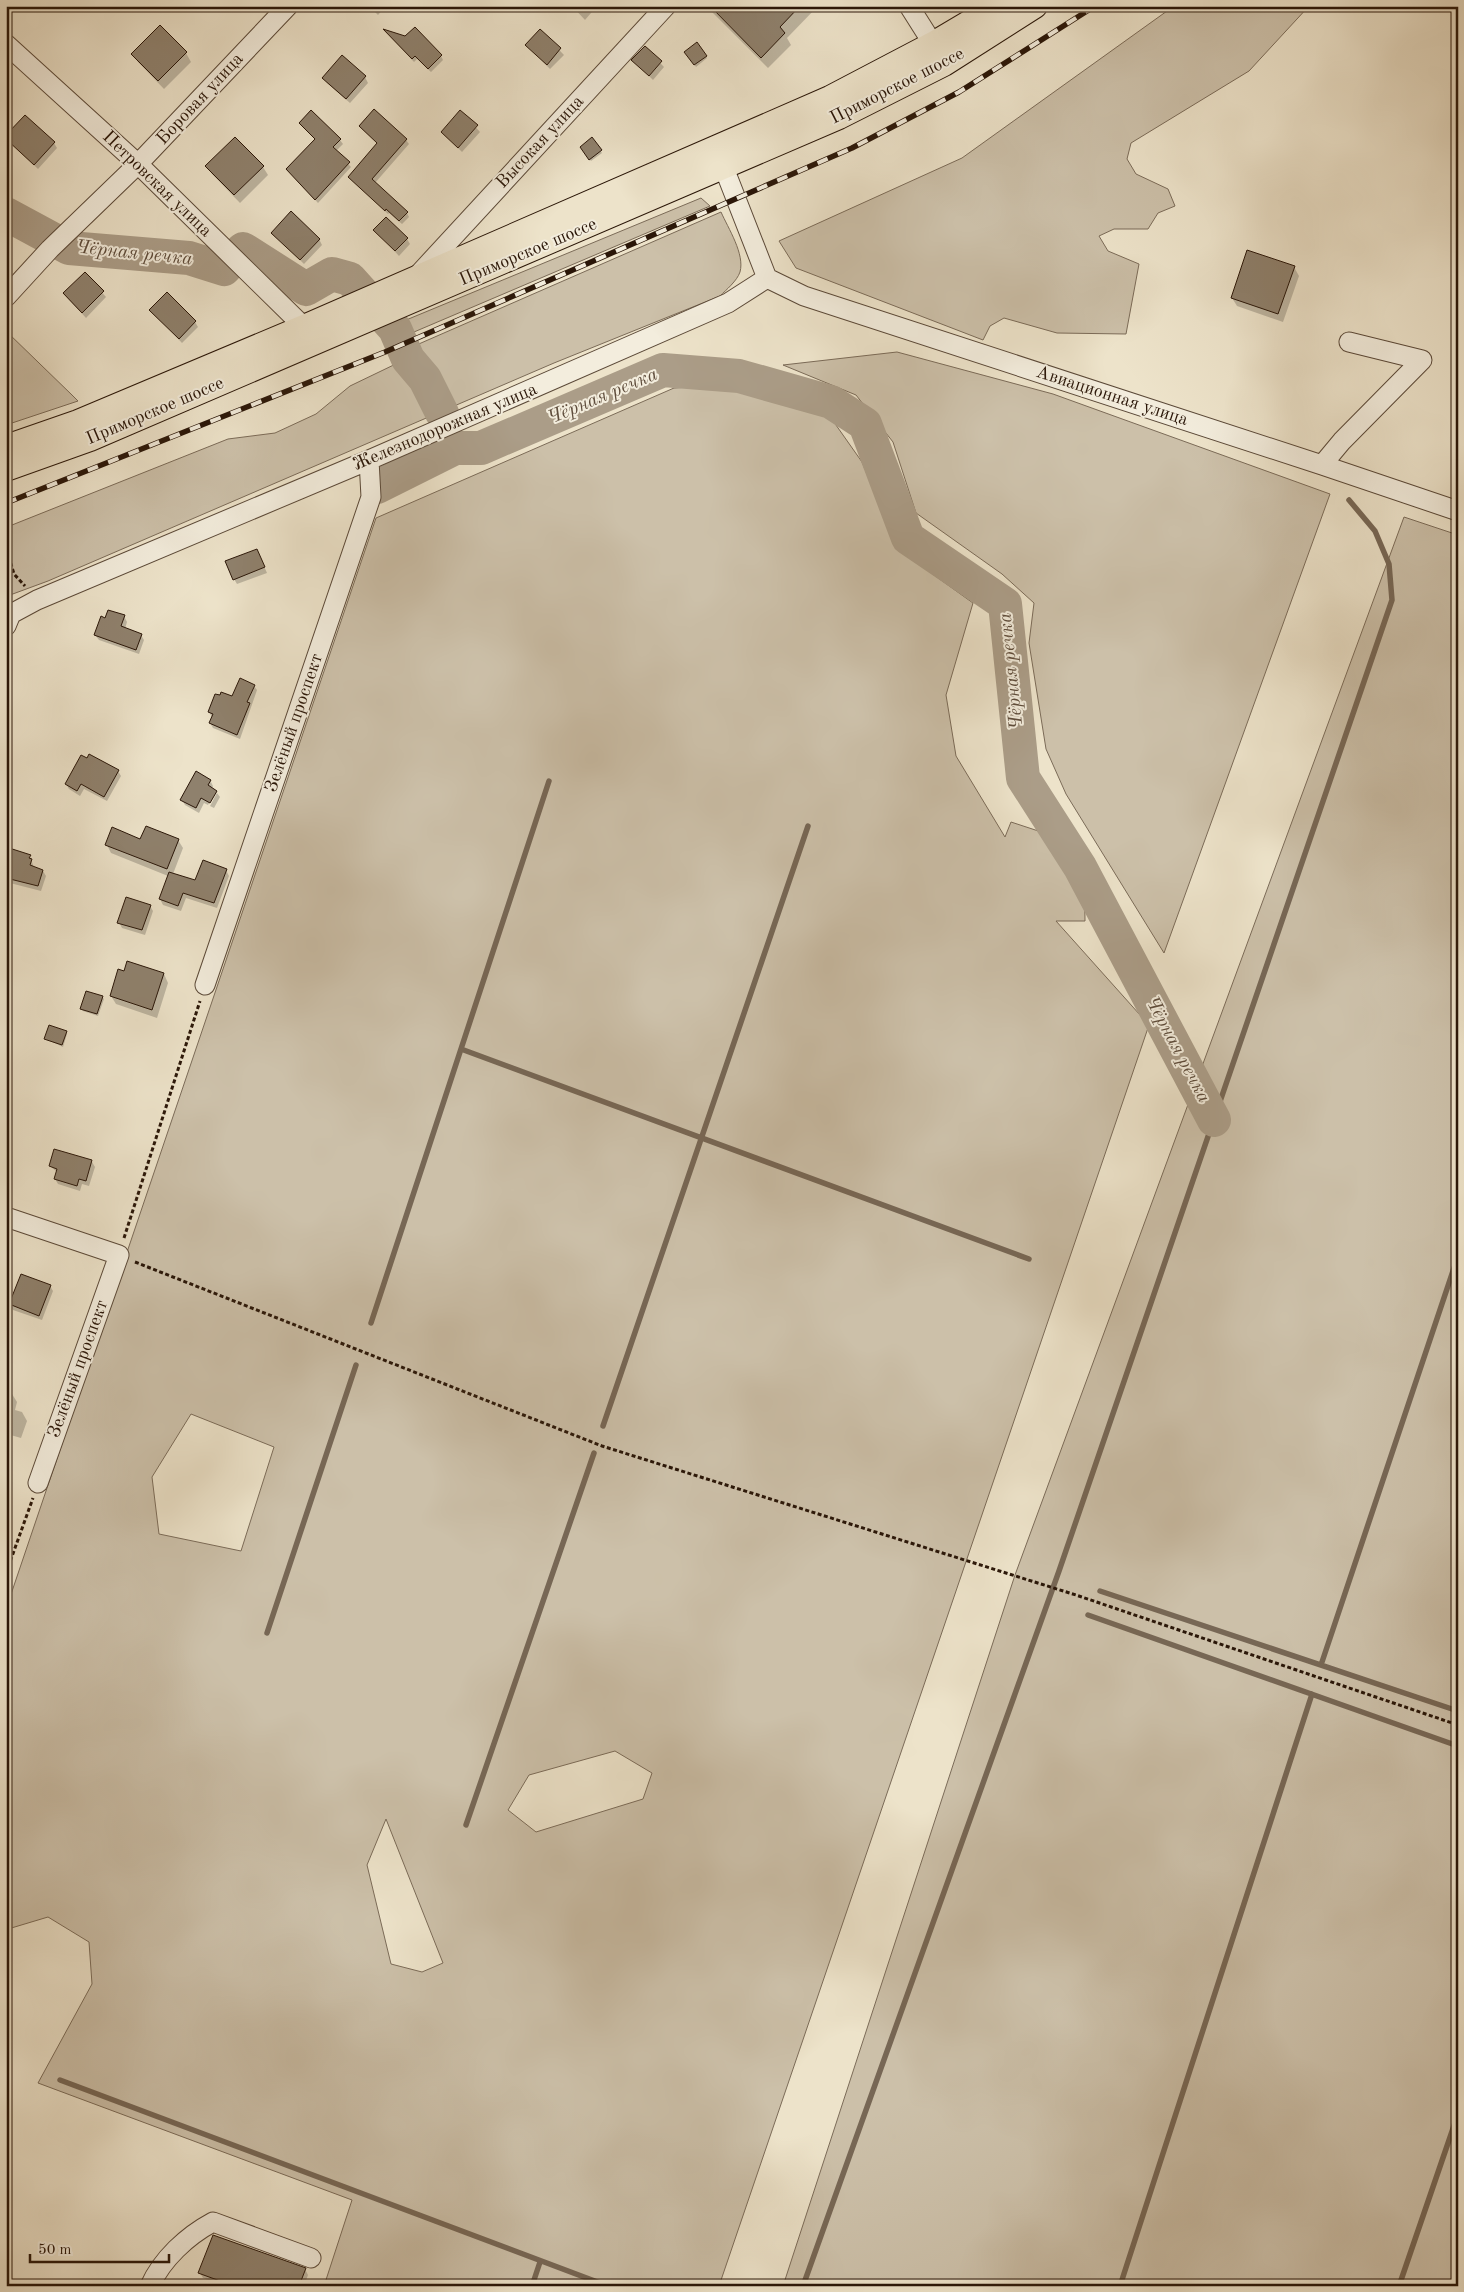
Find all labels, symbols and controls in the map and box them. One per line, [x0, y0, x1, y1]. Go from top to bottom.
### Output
street label: Приморское шоссе [827, 44, 967, 128]
street label: Боровая улица [153, 50, 247, 148]
street label: Высокая улица [493, 92, 587, 192]
street label: Петровская улица [99, 127, 215, 241]
street label: Приморское шоссе [457, 215, 599, 289]
water label: Чёрная речка [75, 238, 193, 270]
street label: Авиационная улица [1034, 363, 1190, 429]
water label: Чёрная речка [545, 365, 661, 429]
street label: Приморское шоссе [84, 374, 226, 448]
street label: Железнодорожная улица [350, 380, 540, 474]
water label: Чёрная речка [996, 612, 1028, 730]
street label: Зелёный проспект [262, 652, 326, 794]
water label: Чёрная речка [1141, 994, 1213, 1106]
street label: Зелёный проспект [45, 1298, 111, 1440]
scale bar [30, 2232, 169, 2264]
text: 50 m [38, 2243, 72, 2258]

